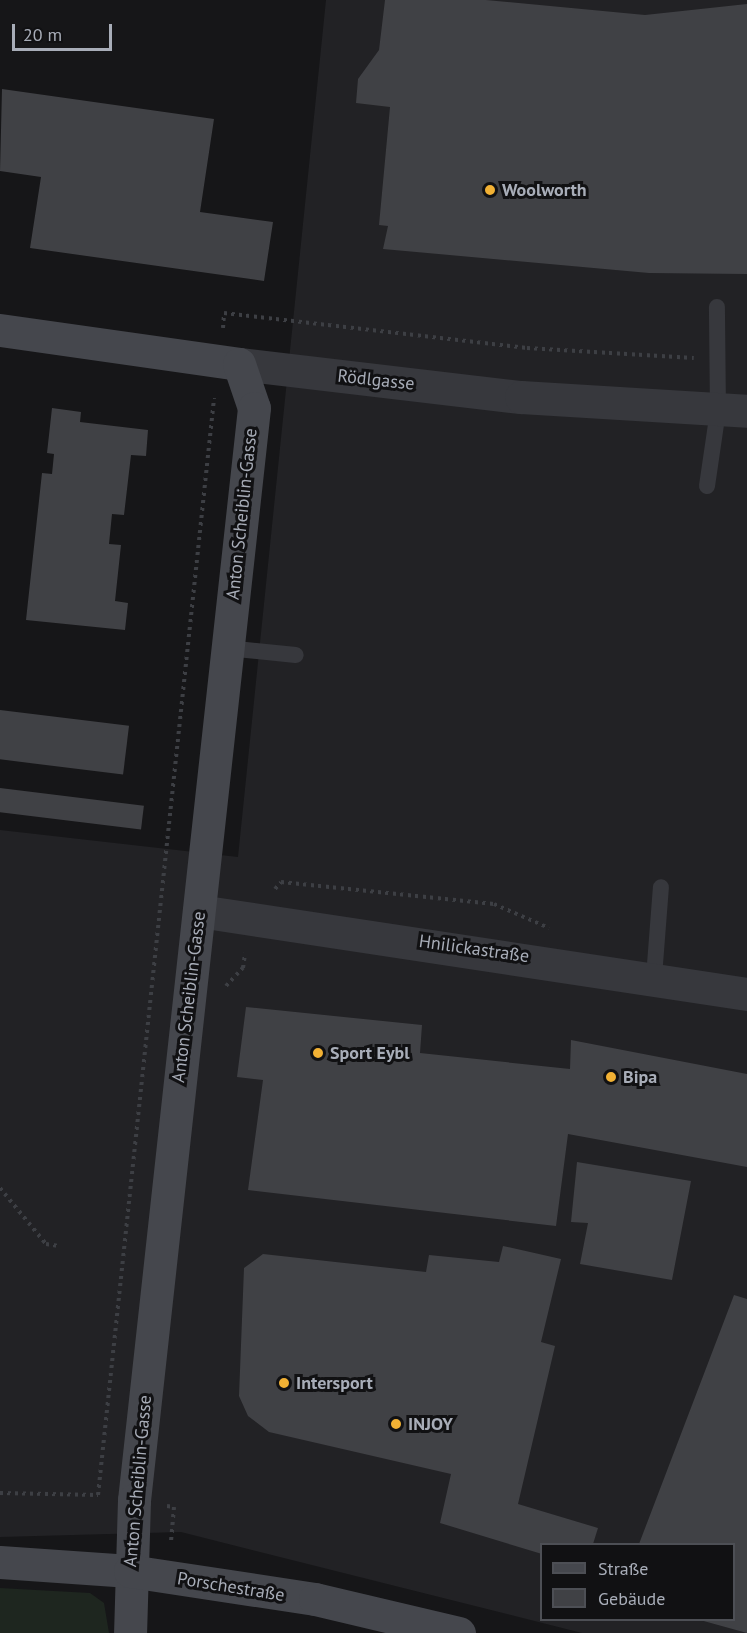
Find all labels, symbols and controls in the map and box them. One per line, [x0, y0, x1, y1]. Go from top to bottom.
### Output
scale bar [15, 12, 116, 50]
text: 20 m [23, 23, 62, 46]
place label: Woolworth [502, 179, 587, 201]
marker: Woolworth [483, 183, 497, 197]
street label: Rödlgasse [336, 365, 416, 395]
street label: Anton Scheiblin-Gasse [222, 427, 262, 601]
street label: Anton Scheiblin-Gasse [168, 910, 210, 1084]
street label: Hnilickastraße [418, 931, 530, 967]
place label: Sport Eybl [330, 1042, 410, 1064]
marker: Sport Eybl [311, 1046, 325, 1060]
place label: Bipa [623, 1066, 657, 1088]
marker: Bipa [604, 1070, 618, 1084]
place label: Intersport [296, 1372, 373, 1394]
marker: Intersport [277, 1376, 291, 1390]
street label: Anton Scheiblin-Gasse [120, 1394, 156, 1568]
place label: INJOY [408, 1413, 453, 1435]
marker: INJOY [389, 1417, 403, 1431]
legend [540, 1543, 735, 1621]
text: Straße [598, 1557, 649, 1580]
street label: Porschestraße [176, 1568, 286, 1606]
text: Gebäude [598, 1587, 665, 1610]

